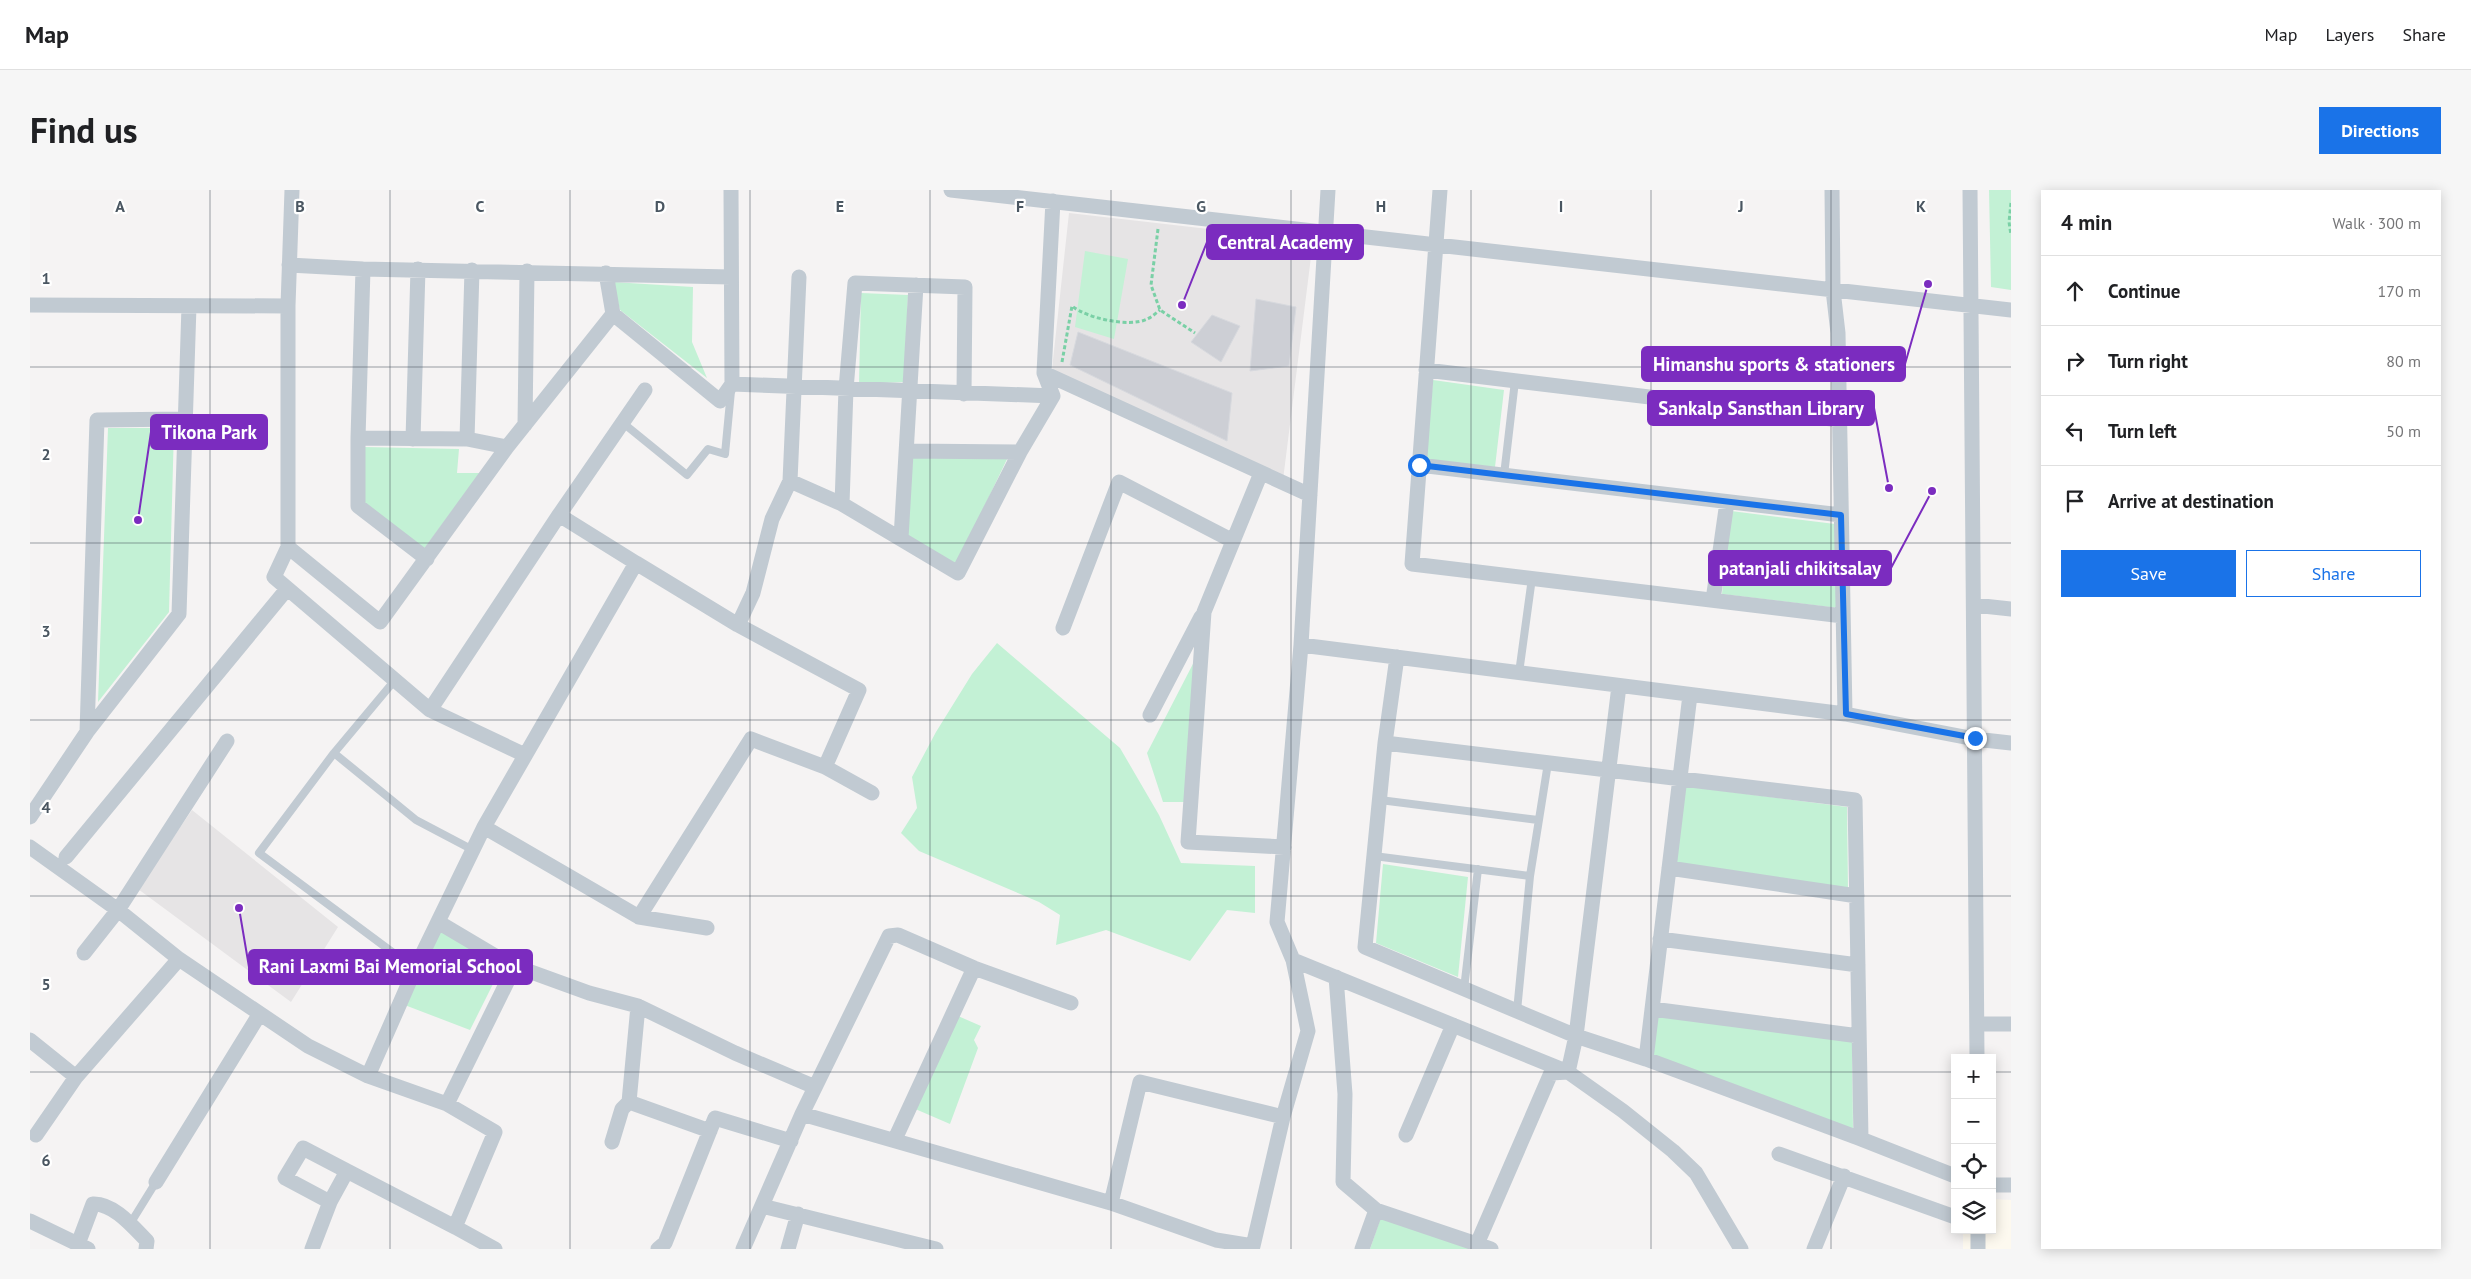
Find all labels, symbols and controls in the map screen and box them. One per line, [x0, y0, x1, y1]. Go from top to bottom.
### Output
text: Map [25, 19, 69, 50]
text: Map [2265, 23, 2297, 46]
text: Layers [2325, 23, 2374, 46]
text: Share [2402, 23, 2446, 46]
text: Find us [30, 107, 138, 153]
button: Directions [2319, 107, 2441, 154]
text: A [115, 196, 125, 216]
text: B [295, 196, 305, 216]
text: C [476, 196, 485, 216]
text: D [655, 196, 665, 216]
text: E [836, 196, 844, 216]
text: F [1016, 196, 1024, 216]
text: G [1196, 196, 1206, 216]
text: H [1376, 196, 1386, 216]
text: I [1559, 196, 1563, 216]
text: J [1737, 196, 1744, 216]
text: K [1916, 196, 1926, 216]
text: 4 min [2061, 209, 2112, 236]
text: Walk · 300 m [2332, 213, 2421, 233]
callout: Central Academy [1207, 225, 1363, 259]
text: Central Academy [1217, 230, 1354, 254]
text: 1 [41, 268, 51, 288]
icon: ahead [2061, 277, 2089, 305]
text: Continue [2108, 279, 2180, 303]
text: 170 m [2378, 281, 2421, 301]
callout: Himanshu sports & stationers [1642, 347, 1905, 381]
icon: right [2061, 347, 2089, 375]
text: Turn right [2108, 349, 2188, 373]
text: 80 m [2386, 351, 2421, 371]
text: Himanshu sports & stationers [1653, 352, 1895, 376]
callout: Sankalp Sansthan Library [1648, 391, 1874, 425]
text: Sankalp Sansthan Library [1658, 396, 1865, 420]
callout: Tikona Park [151, 415, 267, 449]
icon: left [2061, 417, 2089, 445]
text: Turn left [2108, 419, 2177, 443]
text: Tikona Park [161, 420, 257, 444]
text: 50 m [2386, 421, 2421, 441]
text: 2 [41, 444, 51, 464]
route start [1408, 454, 1431, 477]
icon: arrive [2061, 487, 2089, 515]
text: Arrive at destination [2108, 489, 2274, 513]
button: Save [2061, 550, 2236, 597]
button: Share [2246, 550, 2421, 597]
callout: patanjali chikitsalay [1709, 551, 1891, 585]
text: patanjali chikitsalay [1719, 556, 1882, 580]
text: 3 [41, 621, 51, 641]
route end [1964, 727, 1987, 750]
text: 4 [41, 797, 51, 817]
callout: Rani Laxmi Bai Memorial School [249, 950, 532, 984]
text: Rani Laxmi Bai Memorial School [259, 954, 522, 978]
text: 5 [41, 974, 51, 994]
map controls [1951, 1054, 1996, 1234]
button: + [1951, 1054, 1996, 1099]
button: − [1951, 1099, 1996, 1144]
button: locate [1951, 1144, 1996, 1189]
text: 6 [41, 1150, 51, 1170]
button: layers [1951, 1189, 1996, 1234]

